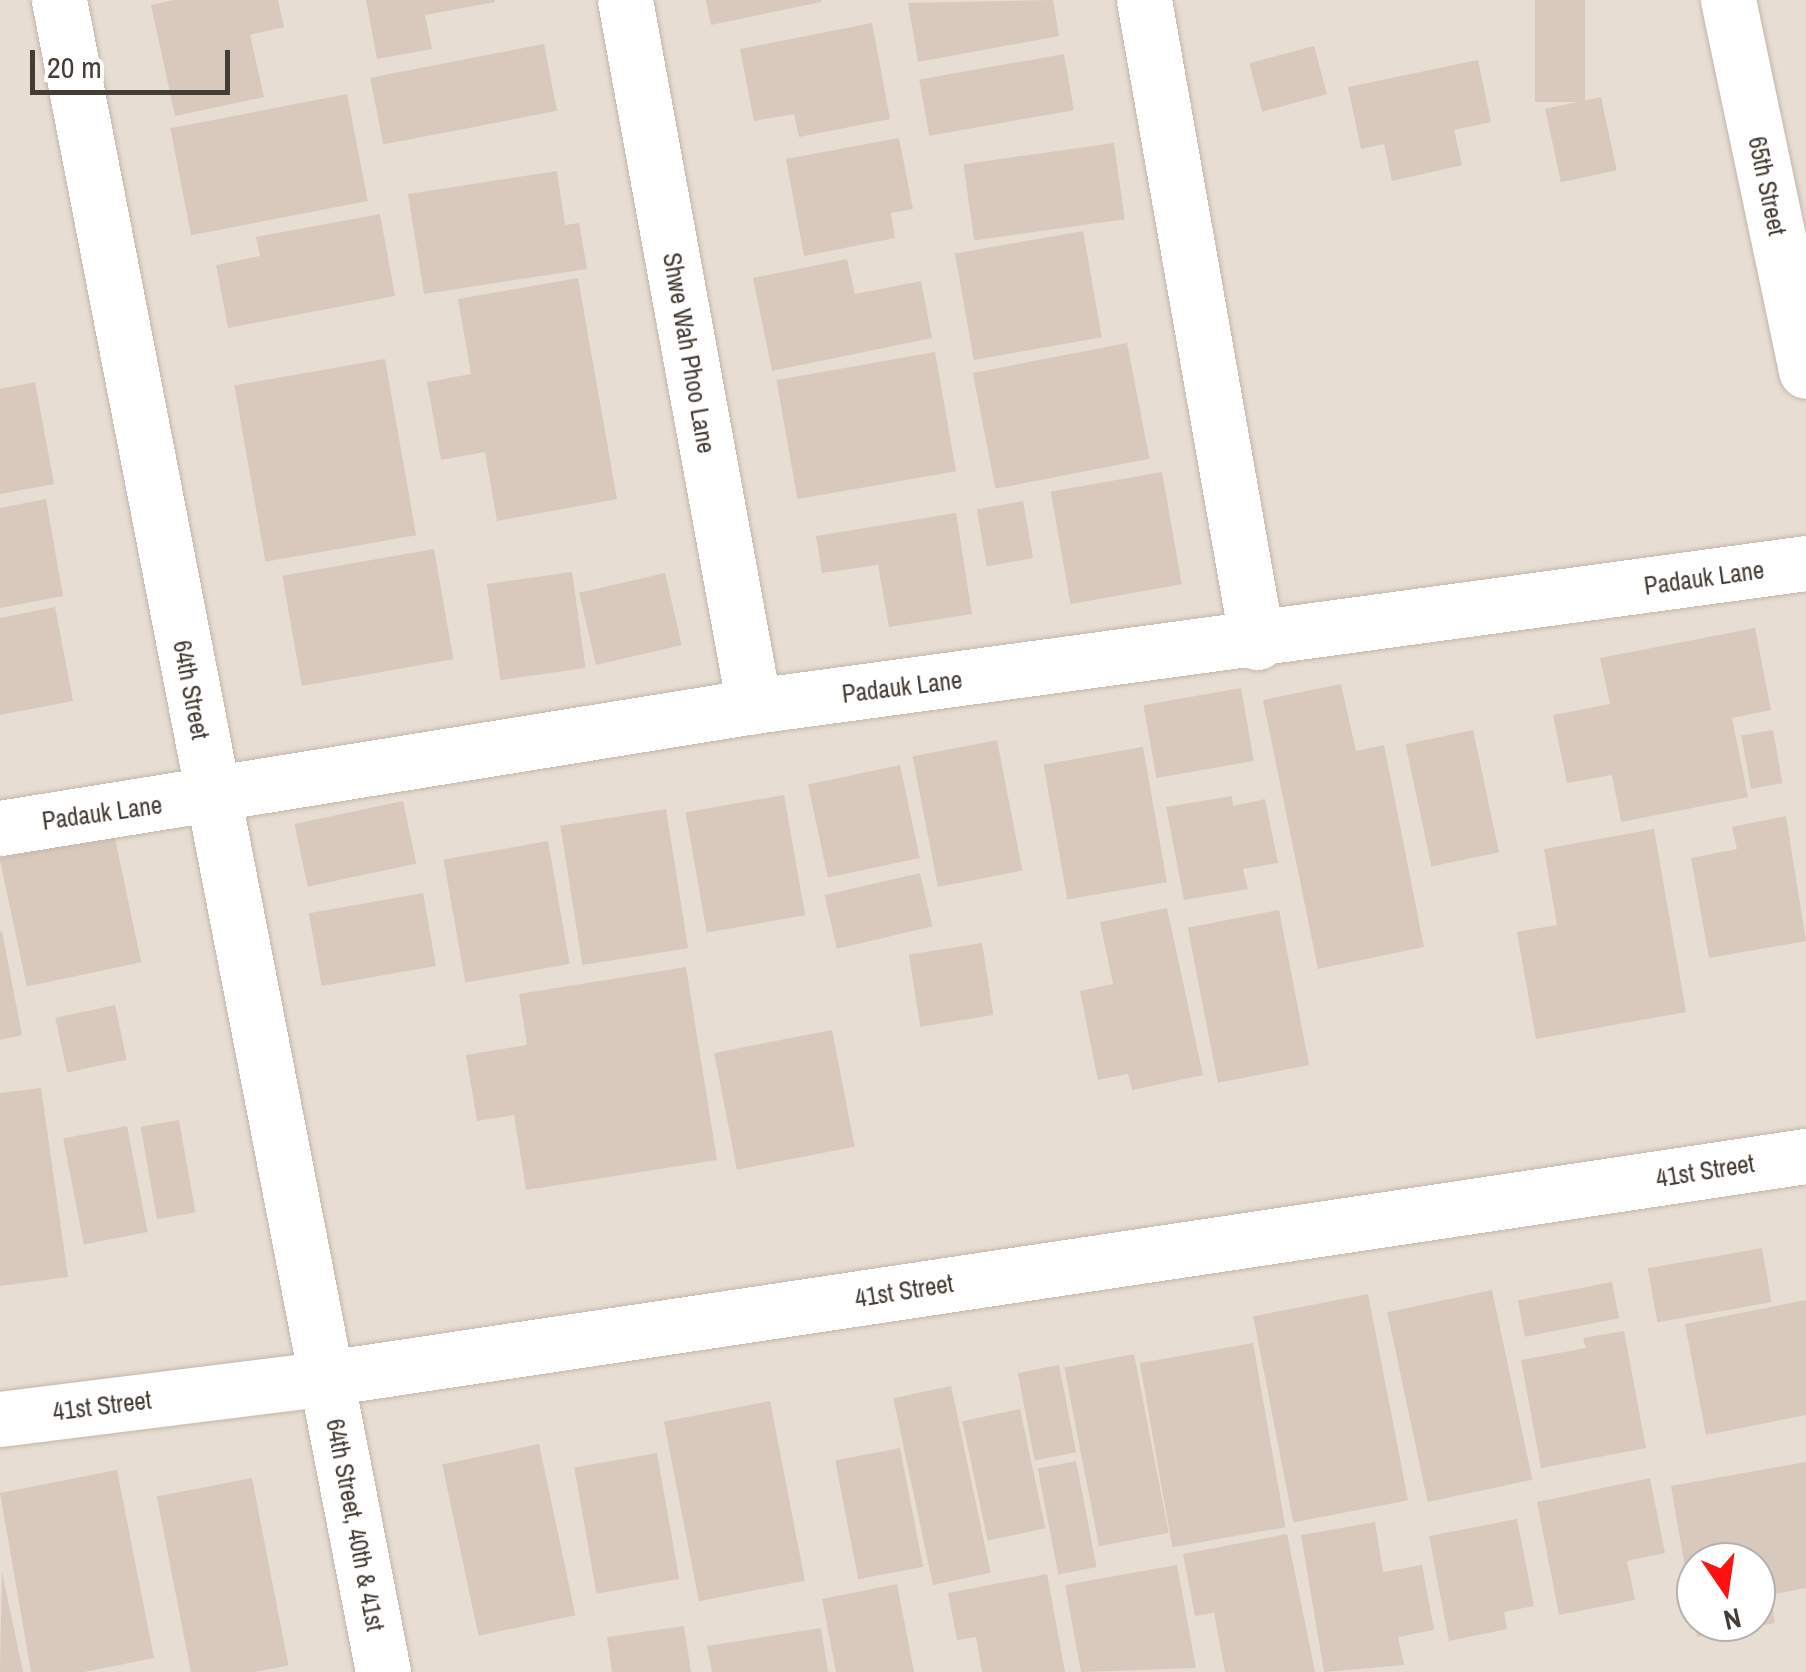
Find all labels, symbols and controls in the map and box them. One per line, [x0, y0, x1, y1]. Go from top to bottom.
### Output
scale bar [35, 30, 235, 92]
text: 20 m [47, 47, 102, 87]
street label: 65th Street [1742, 134, 1792, 238]
street label: Shwe Wah Phoo Lane [657, 250, 721, 456]
street label: Padauk Lane [1642, 555, 1766, 601]
street label: 64th Street [167, 638, 215, 742]
street label: Padauk Lane [840, 665, 964, 709]
street label: Padauk Lane [40, 790, 164, 836]
street label: 41st Street [1654, 1148, 1756, 1194]
street label: 41st Street [853, 1268, 955, 1314]
street label: 41st Street [51, 1385, 153, 1427]
street label: 64th Street, 40th & 41st [320, 1416, 390, 1634]
north arrow [1676, 1542, 1776, 1642]
text: N [1720, 1599, 1745, 1640]

